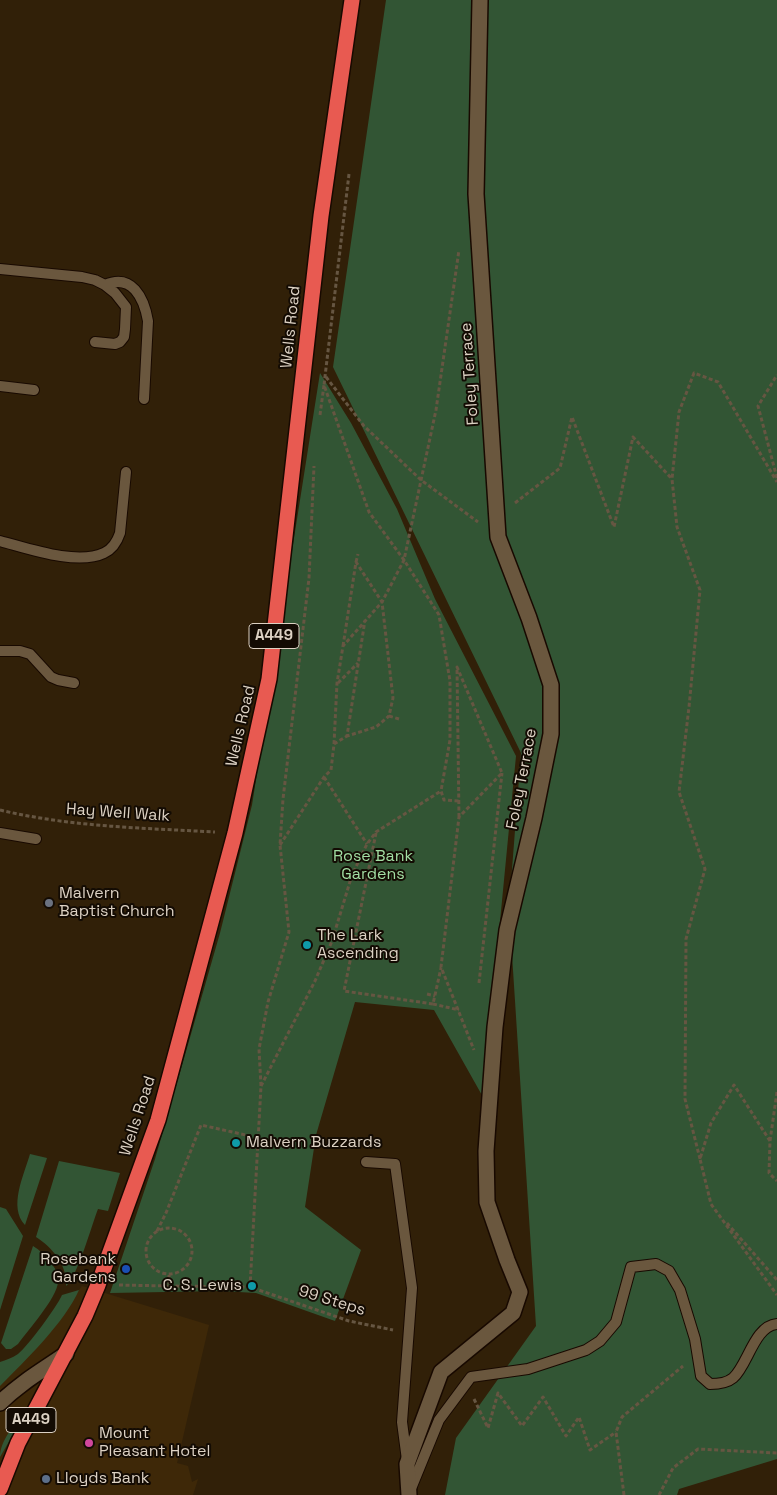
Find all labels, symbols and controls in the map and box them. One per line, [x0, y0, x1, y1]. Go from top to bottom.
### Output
street label: Wells Road [277, 285, 305, 369]
street label: Foley Terrace [457, 322, 483, 426]
road number: A449 [249, 624, 299, 648]
street label: Wells Road [222, 683, 260, 769]
street label: Foley Terrace [503, 727, 541, 831]
street label: Hay Well Walk [65, 800, 171, 826]
park label: Rose Bank Gardens [333, 847, 413, 885]
place label: Malvern Baptist Church [59, 884, 175, 922]
marker: Malvern Baptist Church [43, 897, 55, 909]
place label: The Lark Ascending [317, 926, 399, 964]
marker: The Lark Ascending [301, 939, 313, 951]
street label: Wells Road [116, 1074, 160, 1158]
place label: Malvern Buzzards [246, 1133, 381, 1153]
marker: Malvern Buzzards [230, 1137, 242, 1149]
place label: Rosebank Gardens [40, 1250, 116, 1288]
marker: Rosebank Gardens [120, 1263, 132, 1275]
place label: C. S. Lewis [162, 1276, 242, 1296]
marker: C. S. Lewis [246, 1280, 258, 1292]
street label: 99 Steps [296, 1282, 368, 1320]
road number: A449 [6, 1408, 56, 1432]
place label: Mount Pleasant Hotel [99, 1424, 210, 1462]
marker: Mount Pleasant Hotel [83, 1437, 95, 1449]
place label: Lloyds Bank [56, 1469, 149, 1489]
marker: Lloyds Bank [40, 1473, 52, 1485]

